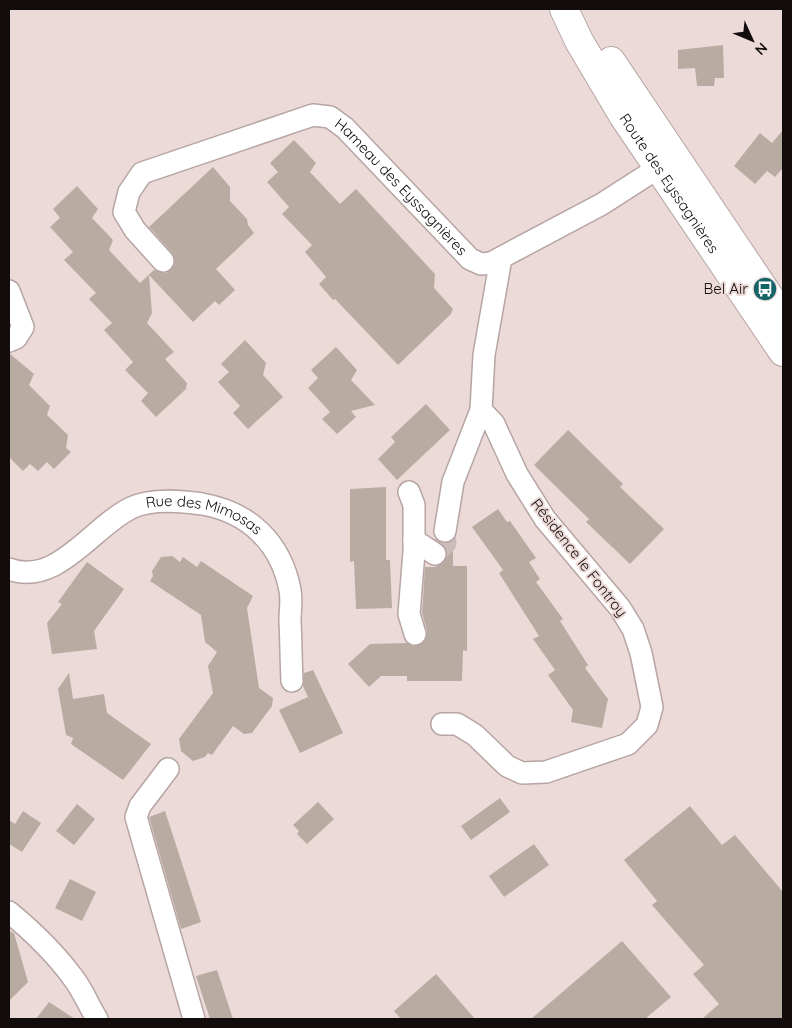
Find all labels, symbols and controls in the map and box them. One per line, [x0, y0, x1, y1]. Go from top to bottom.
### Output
north arrow [727, 15, 777, 65]
text: N [751, 39, 771, 59]
street label: Route des Eyssagnières [615, 110, 723, 257]
street label: Hameau des Eyssagnières [331, 114, 472, 259]
bus stop icon: Bel Air [752, 276, 778, 302]
place label: Bel Air [704, 279, 748, 298]
street label: Rue des Mimosas [144, 491, 266, 539]
street label: Résidence le Fontroy [527, 495, 632, 621]

